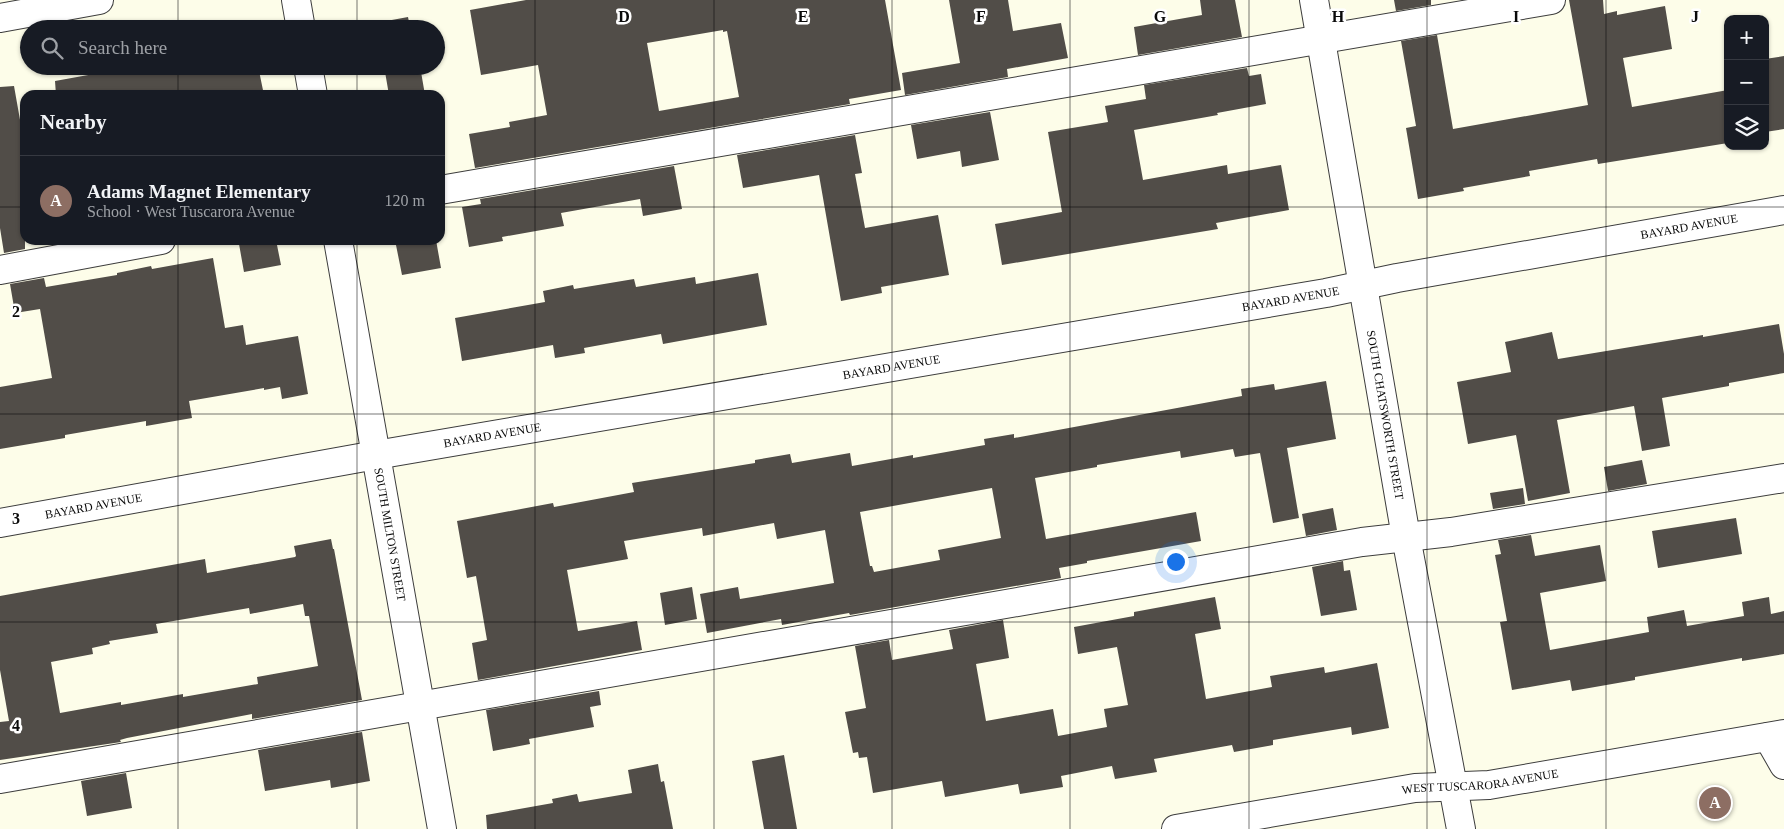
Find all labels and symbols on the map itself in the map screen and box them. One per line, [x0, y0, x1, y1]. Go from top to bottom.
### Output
text: D [618, 8, 630, 25]
text: E [798, 8, 808, 25]
text: F [976, 8, 986, 25]
text: G [1154, 8, 1167, 25]
text: H [1332, 8, 1345, 25]
text: I [1513, 8, 1519, 25]
text: J [1691, 8, 1699, 25]
street label: BAYARD AVENUE [1639, 211, 1739, 242]
street label: BAYARD AVENUE [1241, 283, 1341, 314]
text: 2 [12, 303, 20, 320]
street label: SOUTH CHATSWORTH STREET [1364, 329, 1407, 501]
street label: BAYARD AVENUE [842, 352, 941, 382]
street label: BAYARD AVENUE [443, 420, 542, 450]
street label: SOUTH MILTON STREET [371, 467, 409, 603]
street label: BAYARD AVENUE [44, 490, 143, 522]
text: 3 [12, 510, 20, 527]
your location [1163, 549, 1189, 575]
text: 4 [12, 717, 20, 734]
street label: WEST TUSCARORA AVENUE [1401, 766, 1559, 797]
pin: A [1699, 784, 1731, 822]

